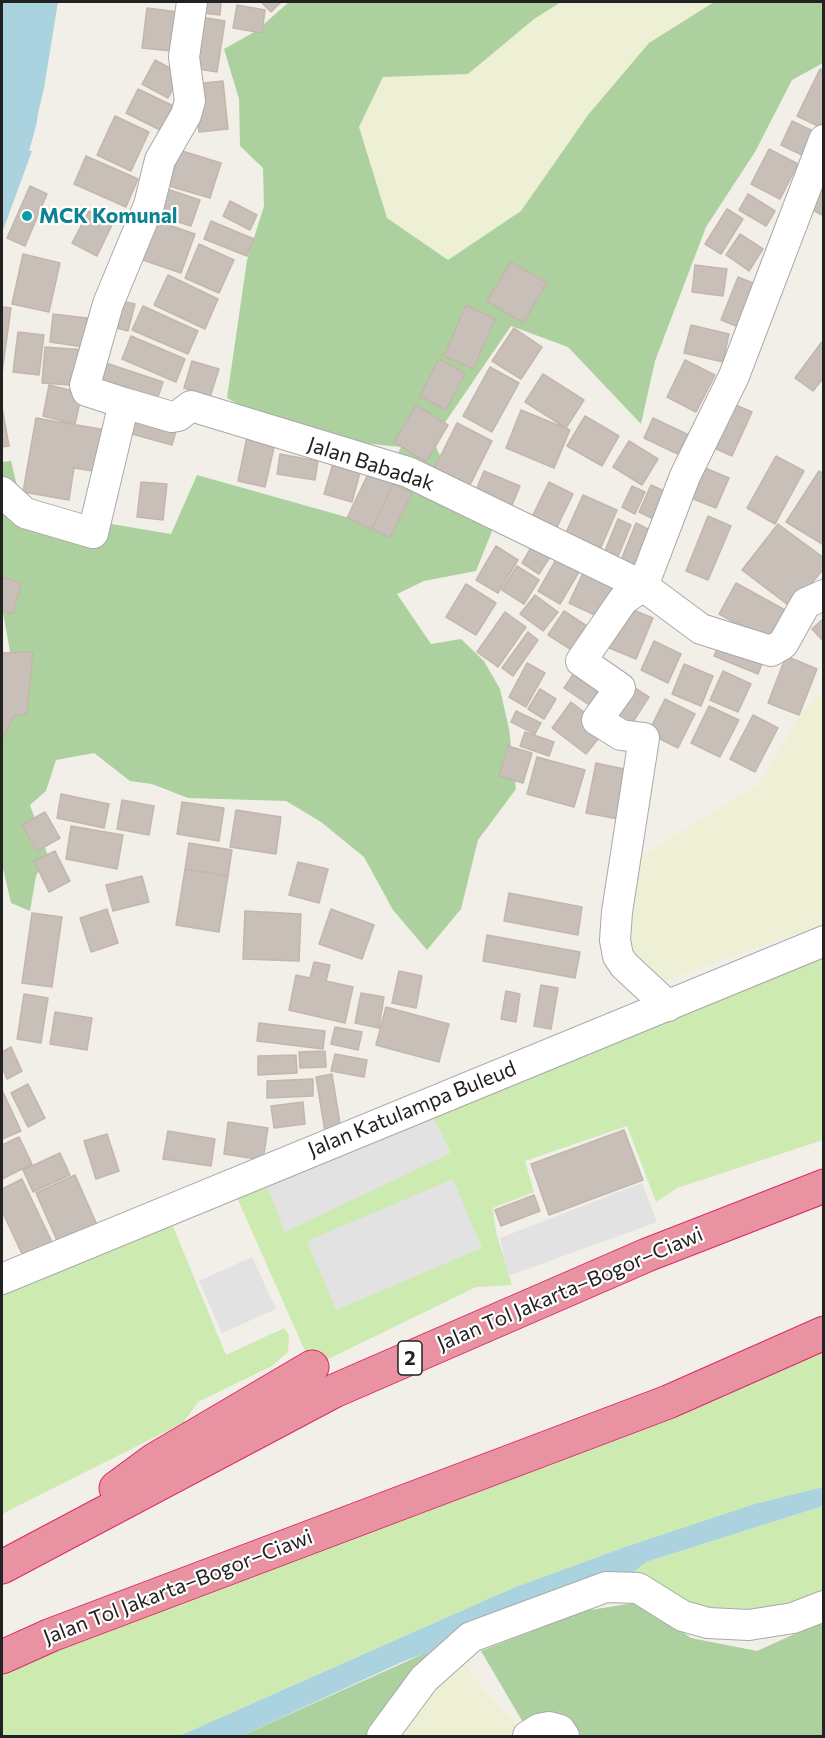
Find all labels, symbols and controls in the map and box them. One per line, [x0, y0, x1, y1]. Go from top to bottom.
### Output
place label: MCK Komunal [39, 203, 177, 229]
marker: MCK Komunal [20, 209, 34, 223]
street label: Jalan Babadak [304, 432, 438, 496]
street label: Jalan Katulampa Buleud [304, 1056, 520, 1162]
street label: Jalan Tol Jakarta–Bogor–Ciawi [433, 1221, 707, 1357]
road number: 2 [398, 1341, 422, 1375]
street label: Jalan Tol Jakarta–Bogor–Ciawi [40, 1524, 316, 1650]

